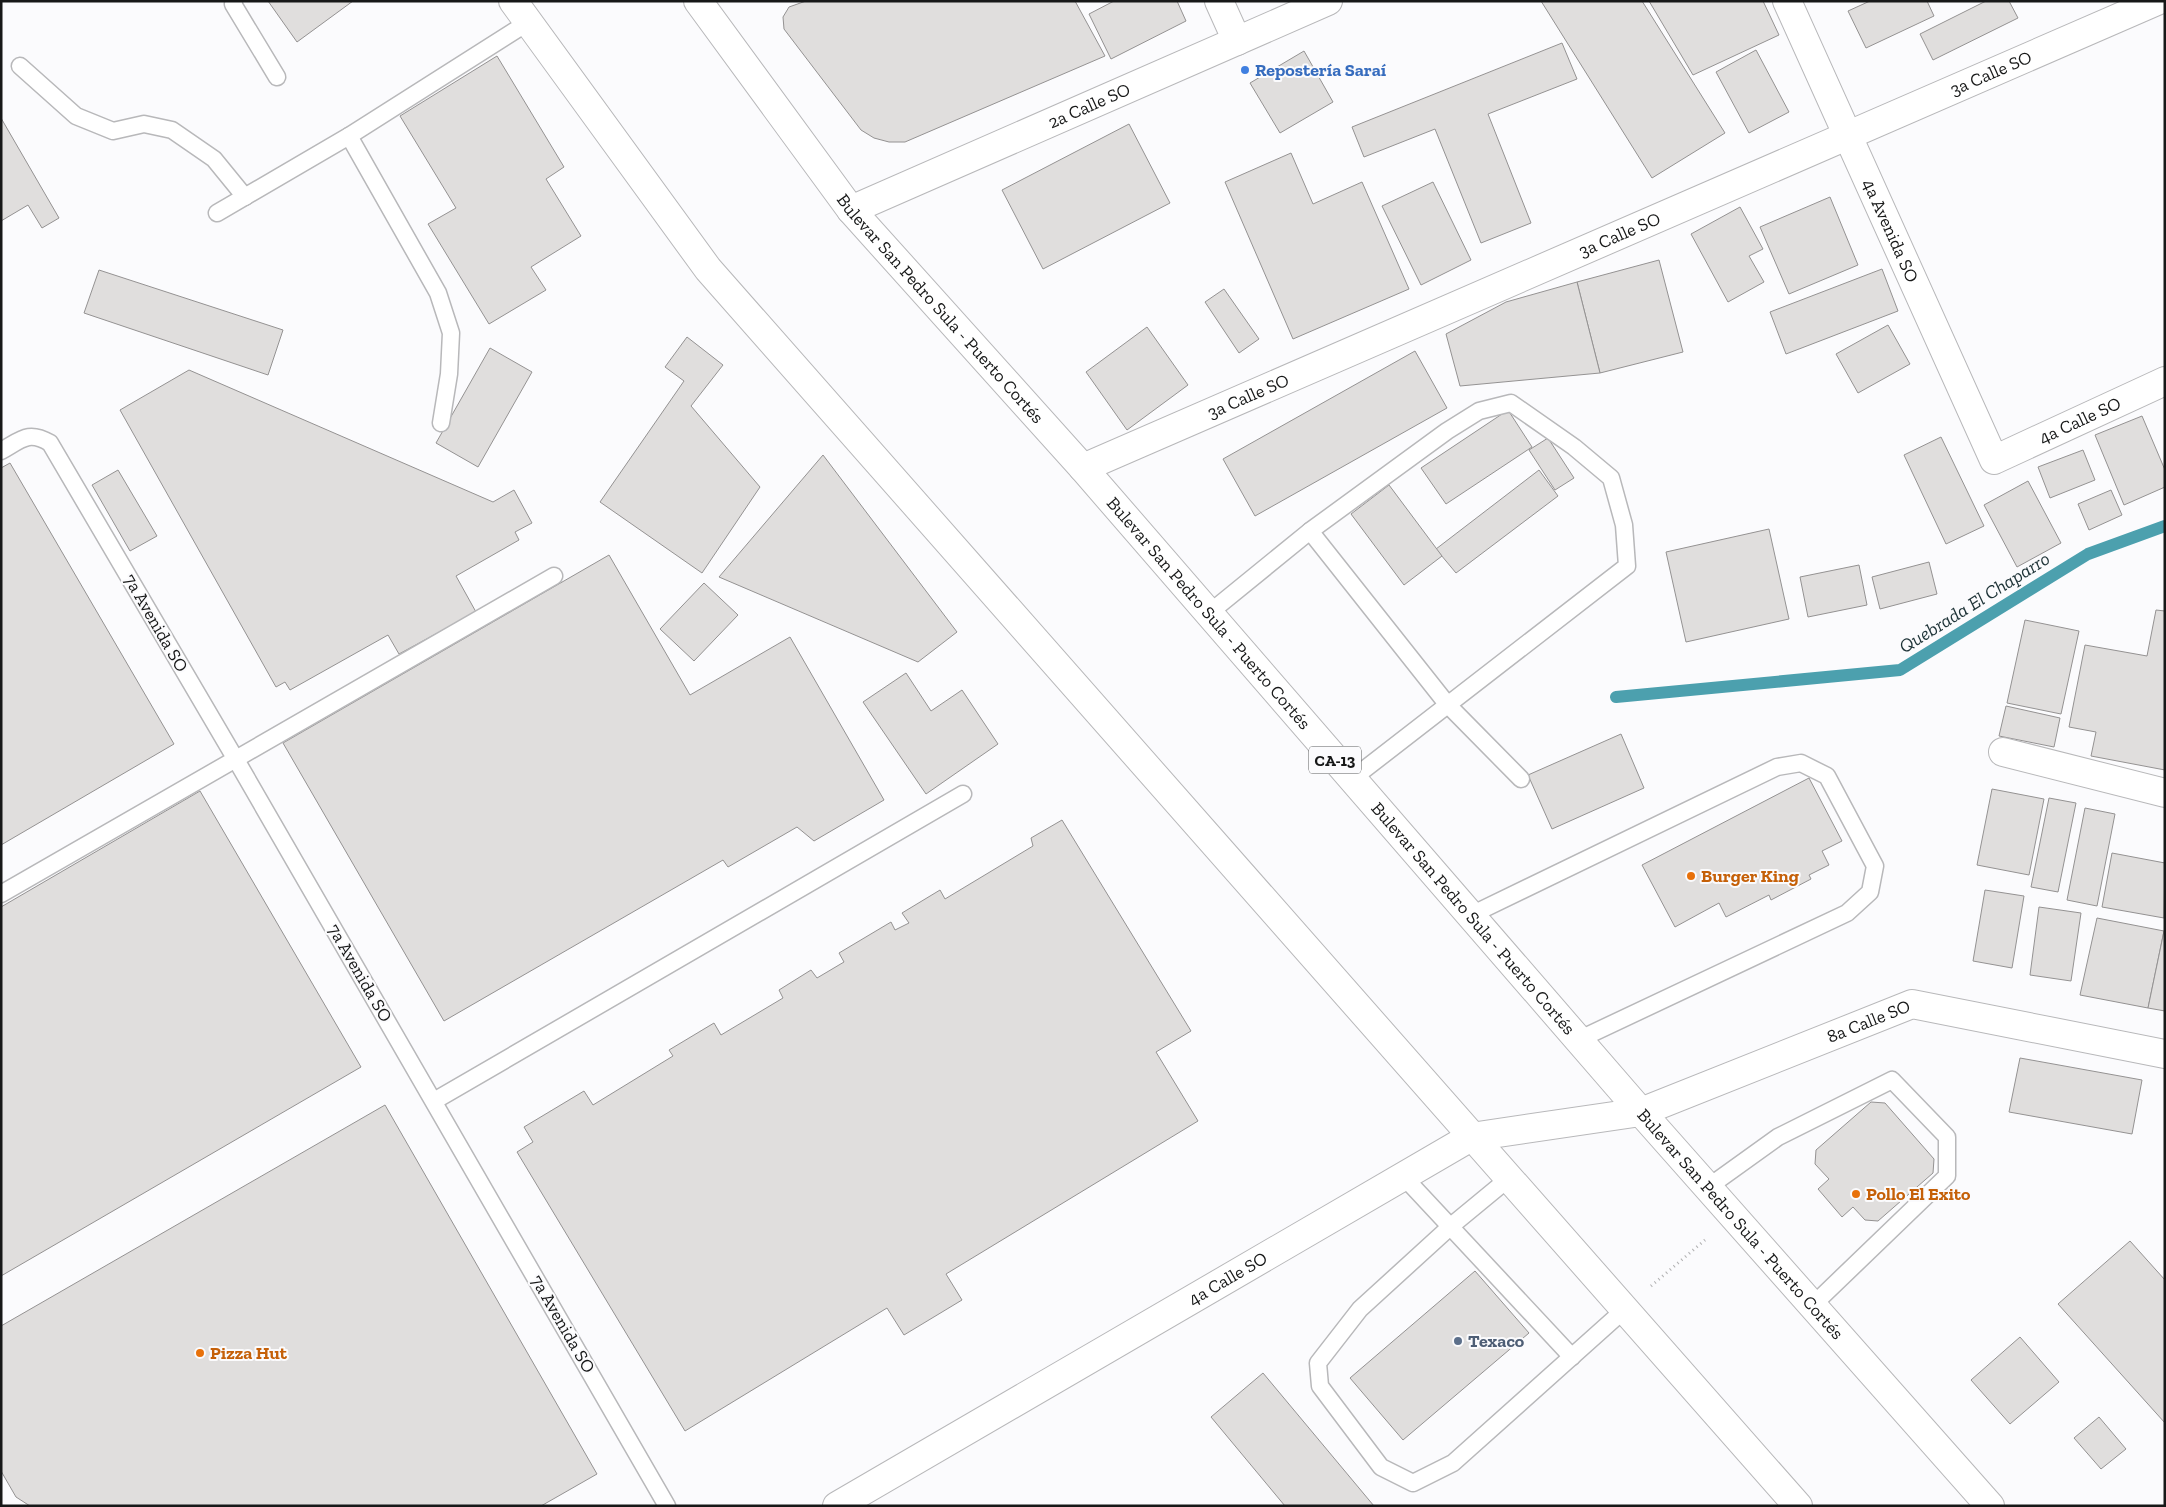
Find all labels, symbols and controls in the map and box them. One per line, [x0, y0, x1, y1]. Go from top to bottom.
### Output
street label: 3a Calle SO [1947, 46, 2035, 101]
place label: Repostería Saraí [1255, 59, 1387, 81]
marker: Repostería Saraí [1239, 64, 1251, 76]
street label: 2a Calle SO [1045, 78, 1134, 133]
street label: 4a Avenida SO [1858, 176, 1923, 286]
street label: Bulevar San Pedro Sula - Puerto Cortés [832, 189, 1049, 428]
street label: 3a Calle SO [1575, 207, 1664, 262]
street label: 3a Calle SO [1204, 369, 1292, 424]
street label: 4a Calle SO [2035, 392, 2124, 449]
street label: Bulevar San Pedro Sula - Puerto Cortés [1102, 492, 1316, 734]
water label: Quebrada El Chaparro [1895, 547, 2054, 658]
street label: 7a Avenida SO [119, 570, 193, 676]
road number: CA-13 [1309, 746, 1361, 774]
street label: Bulevar San Pedro Sula - Puerto Cortés [1367, 798, 1580, 1039]
place label: Burger King [1701, 865, 1799, 887]
marker: Burger King [1685, 870, 1697, 882]
street label: 7a Avenida SO [323, 920, 397, 1026]
street label: 8a Calle SO [1824, 995, 1913, 1048]
street label: Bulevar San Pedro Sula - Puerto Cortés [1632, 1104, 1848, 1344]
place label: Pollo El Exito [1866, 1183, 1971, 1205]
marker: Pollo El Exito [1850, 1188, 1862, 1200]
street label: 4a Calle SO [1184, 1247, 1271, 1310]
street label: 7a Avenida SO [526, 1271, 600, 1377]
place label: Texaco [1468, 1330, 1525, 1352]
marker: Texaco [1452, 1335, 1464, 1347]
place label: Pizza Hut [210, 1342, 288, 1364]
marker: Pizza Hut [194, 1347, 206, 1359]

